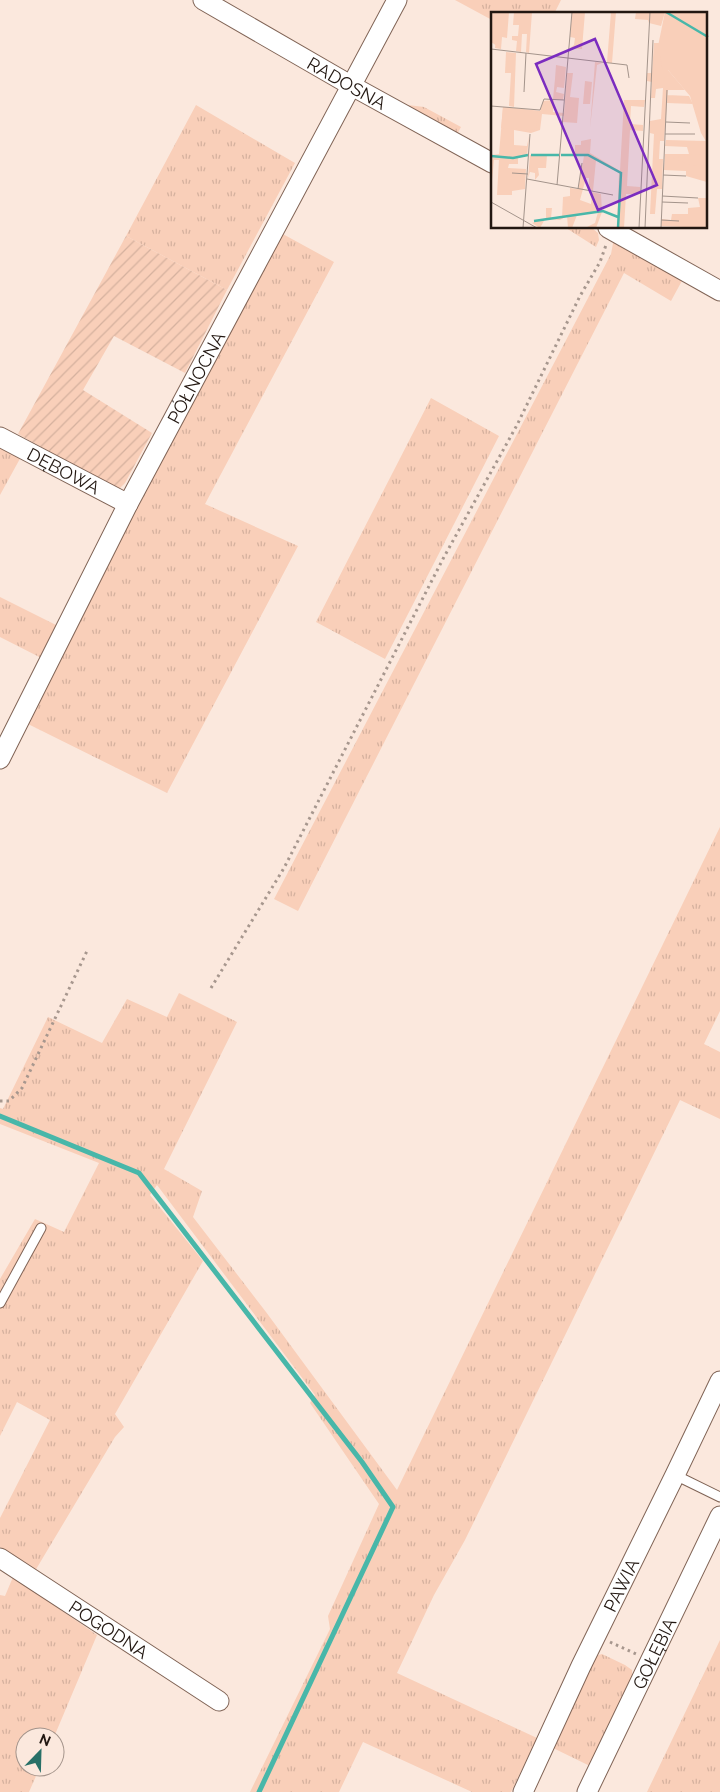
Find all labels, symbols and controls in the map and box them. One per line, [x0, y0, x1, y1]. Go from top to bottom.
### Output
inset map [491, 12, 708, 229]
street label: RADOSNA [304, 52, 390, 113]
street label: PÓŁNOCNA [163, 328, 229, 427]
street label: DĘBOWA [24, 443, 104, 498]
street label: PAWIA [599, 1555, 643, 1615]
street label: POGODNA [65, 1596, 152, 1663]
street label: GOŁĘBIA [628, 1614, 680, 1692]
north arrow [15, 1727, 65, 1777]
text: N [37, 1731, 53, 1749]

